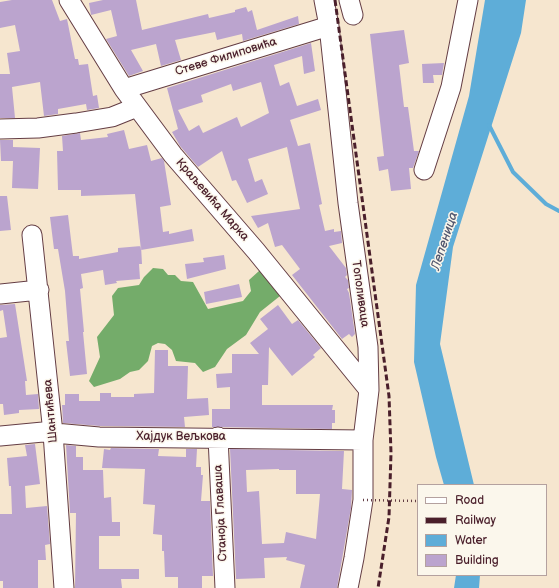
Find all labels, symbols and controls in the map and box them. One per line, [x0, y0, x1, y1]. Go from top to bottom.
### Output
street label: Стеве Филиповића [174, 35, 278, 79]
street label: Краљевића Марка [172, 156, 252, 244]
water label: Лепеница [428, 210, 462, 272]
street label: Тополиваца [348, 260, 372, 328]
street label: Шантићева [41, 379, 61, 443]
street label: Хајдук Вељкова [136, 430, 226, 444]
street label: Станоја Главаша [211, 464, 231, 562]
legend [417, 484, 547, 576]
text: Road [455, 493, 484, 508]
text: Railway [455, 513, 496, 528]
text: Water [455, 533, 487, 548]
text: Building [455, 553, 499, 568]

